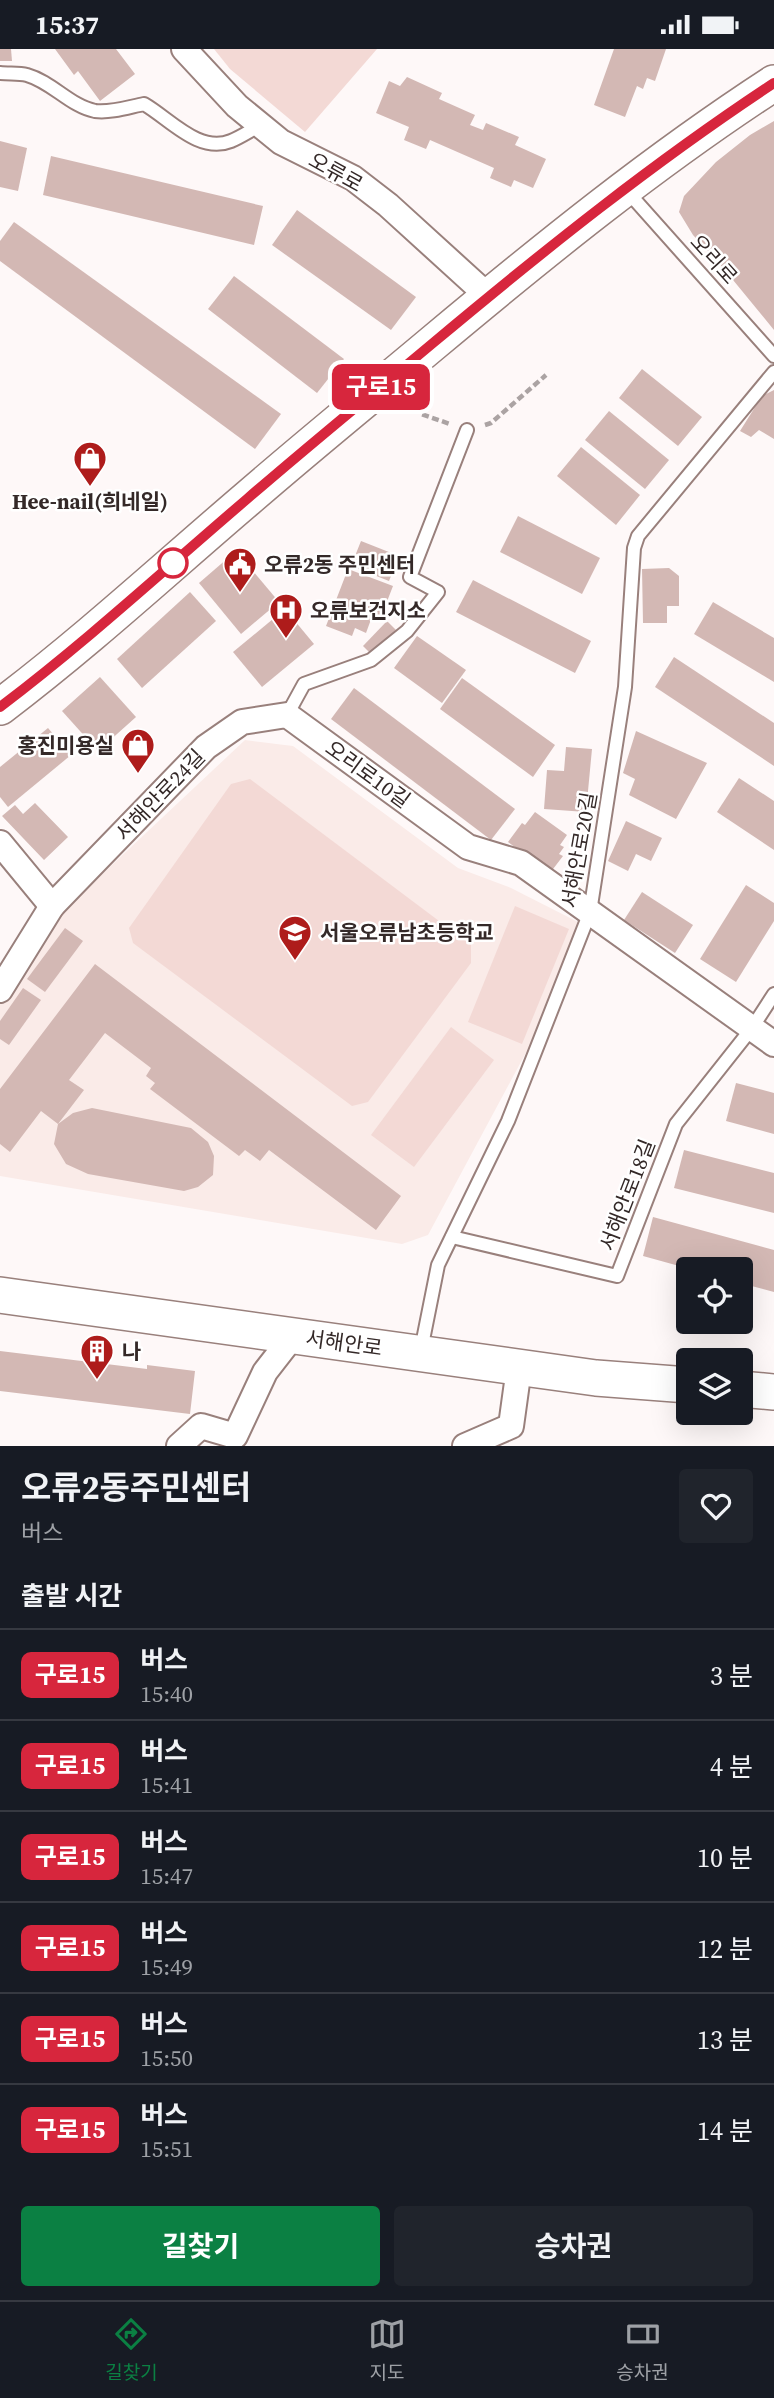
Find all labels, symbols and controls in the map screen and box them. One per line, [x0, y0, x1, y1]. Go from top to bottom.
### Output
text: 15:37 [35, 7, 99, 43]
street label: 오류로 [304, 145, 368, 199]
street label: 오리로 [684, 228, 744, 290]
line badge: 구로15 [332, 364, 430, 410]
text: 구로15 [346, 370, 416, 403]
shop icon: Hee-nail(희네일) [71, 439, 109, 488]
place label: Hee-nail(희네일) [12, 487, 168, 516]
public building icon: 오류2동 주민센터 [221, 545, 259, 594]
unlabelled marker [158, 548, 188, 578]
place label: 오류2동 주민센터 [264, 550, 415, 579]
hospital icon: 오류보건지소 [267, 591, 305, 640]
place label: 오류보건지소 [310, 596, 426, 625]
shop icon: 홍진미용실 [119, 726, 157, 775]
place label: 홍진미용실 [17, 731, 114, 760]
street label: 오리로10길 [320, 733, 416, 815]
street label: 서해안로24길 [109, 743, 211, 847]
street label: 서해안로20길 [555, 790, 603, 910]
school or university icon: 서울오류남초등학교 [276, 913, 314, 962]
place label: 서울오류남초등학교 [320, 918, 494, 947]
street label: 서해안로18길 [592, 1135, 662, 1255]
map controls [676, 1257, 753, 1425]
button: locate [676, 1257, 753, 1334]
street label: 서해안로 [304, 1323, 384, 1363]
building icon: 나 [78, 1332, 116, 1381]
place label: 나 [122, 1337, 141, 1366]
button: layers [676, 1348, 753, 1425]
text: 오류2동주민센터 [21, 1465, 251, 1510]
button: heart [679, 1469, 753, 1543]
text: 버스 [21, 1517, 63, 1549]
text: 출발 시간 [21, 1578, 122, 1614]
text: 버스 [140, 1642, 188, 1678]
text: 구로15 [35, 1658, 105, 1691]
text: 3 분 [710, 1658, 753, 1694]
text: 15:40 [140, 1678, 193, 1710]
text: 버스 [140, 1733, 188, 1769]
text: 구로15 [35, 1749, 105, 1782]
text: 4 분 [710, 1749, 753, 1785]
text: 15:41 [140, 1769, 193, 1801]
text: 버스 [140, 1824, 188, 1860]
text: 구로15 [35, 1840, 105, 1873]
text: 10 분 [697, 1840, 753, 1876]
text: 15:47 [140, 1860, 193, 1892]
text: 버스 [140, 1915, 188, 1951]
text: 구로15 [35, 1931, 105, 1964]
text: 12 분 [697, 1931, 753, 1967]
text: 15:49 [140, 1951, 193, 1983]
text: 버스 [140, 2006, 188, 2042]
text: 구로15 [35, 2022, 105, 2055]
text: 13 분 [697, 2022, 753, 2058]
text: 15:50 [140, 2042, 193, 2074]
text: 버스 [140, 2097, 188, 2133]
text: 구로15 [35, 2113, 105, 2146]
text: 14 분 [697, 2113, 753, 2149]
text: 15:51 [140, 2133, 193, 2165]
button: 길찾기 [21, 2206, 380, 2286]
button: 승차권 [394, 2206, 753, 2286]
tab: 길찾기 [105, 2315, 158, 2385]
tab: 지도 [368, 2315, 406, 2385]
tab: 승차권 [616, 2315, 669, 2385]

